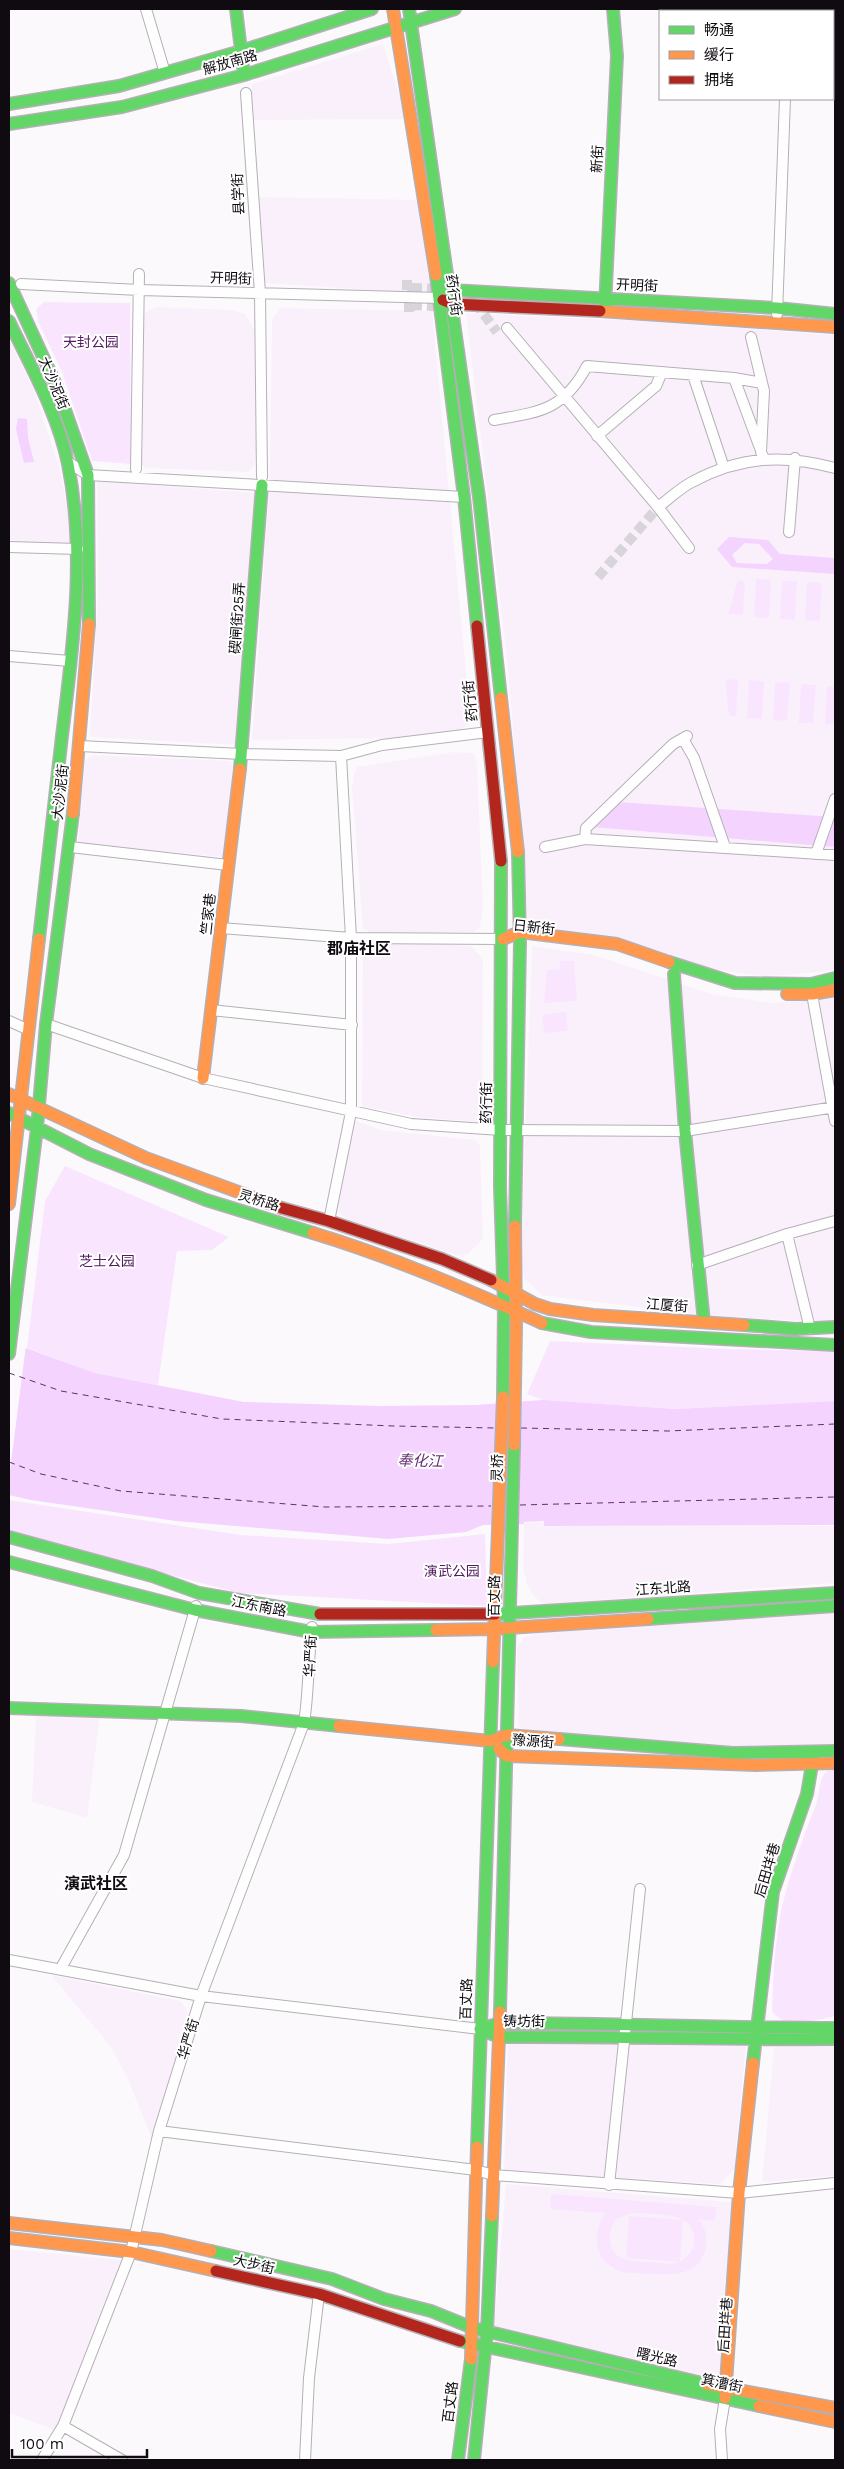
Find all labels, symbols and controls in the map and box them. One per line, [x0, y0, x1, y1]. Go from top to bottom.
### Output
legend [659, 10, 834, 100]
text: 畅通 [704, 21, 734, 39]
text: 缓行 [704, 46, 734, 64]
street label: 解放南路 [201, 47, 259, 77]
text: 拥堵 [704, 71, 734, 89]
street label: 新街 [588, 145, 606, 173]
street label: 县学街 [229, 173, 247, 215]
street label: 开明街 [210, 269, 252, 287]
street label: 药行街 [443, 273, 465, 317]
street label: 开明街 [616, 276, 658, 294]
park label: 天封公园 [63, 334, 119, 350]
street label: 大沙泥街 [36, 354, 72, 412]
street label: 碶闸街25弄 [226, 581, 248, 655]
street label: 药行街 [460, 679, 480, 723]
street label: 大沙泥街 [49, 763, 71, 821]
street label: 竺家巷 [198, 892, 218, 936]
street label: 日新街 [512, 917, 556, 937]
district label: 郡庙社区 [327, 939, 391, 958]
street label: 药行街 [478, 1082, 494, 1124]
street label: 灵桥路 [237, 1186, 281, 1214]
park label: 芝士公园 [79, 1253, 135, 1269]
street label: 江厦街 [645, 1296, 689, 1314]
water label: 奉化江 [397, 1452, 445, 1470]
street label: 灵桥 [489, 1454, 505, 1482]
park label: 演武公园 [424, 1563, 480, 1579]
street label: 百丈路 [486, 1575, 502, 1617]
street label: 江东北路 [635, 1578, 691, 1598]
street label: 江东南路 [230, 1593, 288, 1619]
street label: 华严街 [301, 1635, 319, 1677]
street label: 豫源街 [511, 1732, 555, 1750]
street label: 后田垟巷 [751, 1841, 783, 1899]
district label: 演武社区 [64, 1874, 128, 1893]
street label: 百丈路 [457, 1978, 475, 2020]
street label: 铸坊街 [503, 2013, 545, 2029]
street label: 华严街 [174, 2017, 202, 2061]
street label: 大步街 [232, 2251, 276, 2277]
street label: 后田垟巷 [715, 2297, 735, 2353]
street label: 曙光路 [635, 2344, 679, 2370]
street label: 箕漕街 [700, 2371, 744, 2395]
street label: 百丈路 [440, 2380, 460, 2424]
scale bar [12, 2426, 148, 2458]
text: 100 m [20, 2435, 64, 2453]

